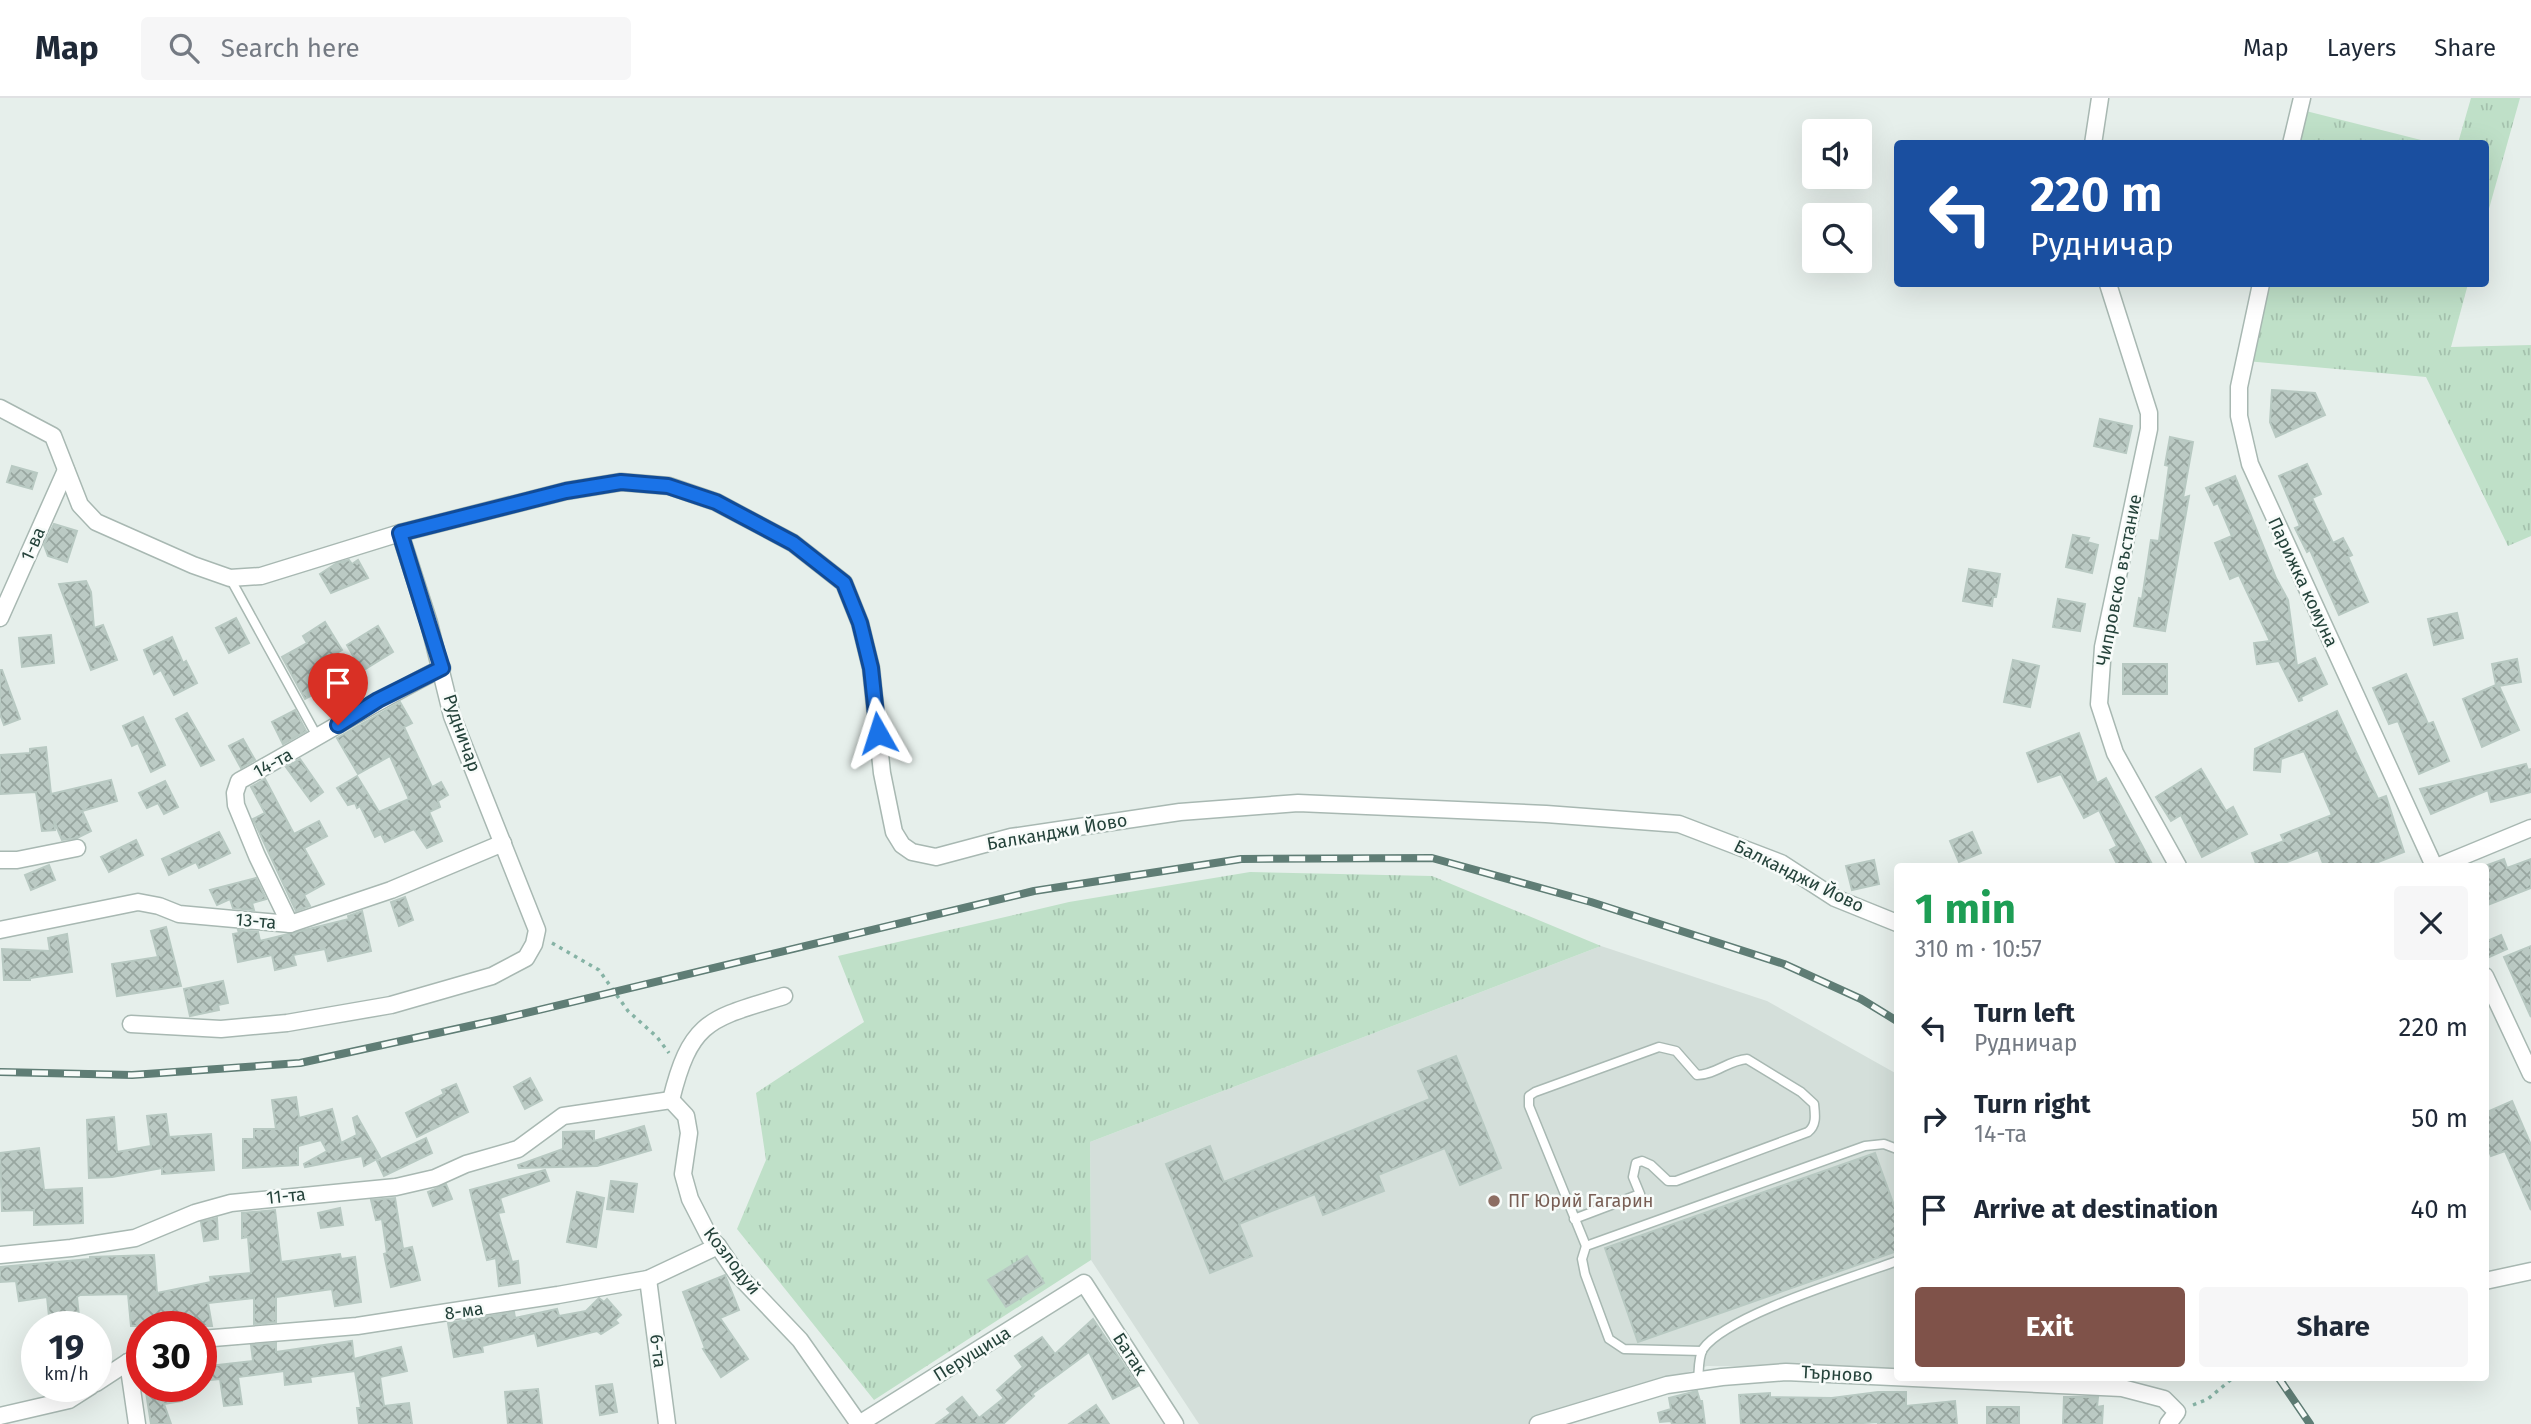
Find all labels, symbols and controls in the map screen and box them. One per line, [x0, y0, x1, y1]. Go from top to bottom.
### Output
search box [141, 17, 631, 80]
text: Map [35, 28, 99, 68]
icon: search [165, 29, 203, 67]
text: Search here [221, 33, 360, 64]
text: Map [2243, 34, 2289, 62]
text: Layers [2327, 34, 2396, 62]
text: Share [2434, 34, 2496, 62]
map controls [1802, 119, 1872, 273]
button: sound [1802, 119, 1872, 189]
text: 220 m [2030, 165, 2162, 224]
icon: left [1915, 168, 2006, 259]
button: search [1802, 203, 1872, 273]
text: Рудничар [2030, 225, 2174, 263]
street label: Чипровско въстание [2092, 492, 2146, 668]
street label: Парижка комуна [2263, 513, 2343, 651]
street label: 1-ва [16, 524, 50, 564]
pin [308, 653, 368, 725]
icon: arrive [319, 664, 357, 702]
street label: Рудничар [438, 691, 486, 775]
position arrow [841, 696, 915, 770]
street label: 14-та [250, 743, 296, 783]
street label: Балканджи Йово [985, 809, 1129, 855]
street label: Балканджи Йово [1730, 835, 1868, 917]
text: 1 min [1915, 884, 2016, 934]
button: close [2394, 886, 2468, 960]
street label: 13-та [235, 908, 277, 934]
text: 310 m · 10:57 [1915, 935, 2042, 963]
text: Turn left [1974, 998, 2075, 1029]
icon: left [1915, 1009, 1953, 1047]
text: 220 m [2399, 1012, 2468, 1043]
text: Рудничар [1974, 1029, 2077, 1057]
text: Turn right [1974, 1089, 2091, 1120]
icon: right [1915, 1100, 1953, 1138]
text: 50 m [2411, 1103, 2468, 1134]
text: 14-та [1974, 1120, 2027, 1148]
street label: 11-та [265, 1183, 307, 1209]
place label: ПГ Юрий Гагарин [1508, 1190, 1653, 1212]
icon: arrive [1915, 1191, 1953, 1229]
marker: ПГ Юрий Гагарин [1486, 1193, 1502, 1209]
text: Arrive at destination [1974, 1194, 2218, 1225]
text: 40 m [2410, 1194, 2468, 1225]
street label: Козлодуй [699, 1223, 765, 1299]
button: Exit [1915, 1287, 2185, 1367]
button: Share [2199, 1287, 2468, 1367]
street label: 8-ма [443, 1297, 485, 1325]
speed limit sign: 30 [126, 1311, 217, 1402]
street label: Перущица [929, 1322, 1015, 1386]
text: 19 [49, 1326, 84, 1368]
street label: Батак [1108, 1329, 1152, 1380]
street label: 6-та [645, 1333, 671, 1369]
street label: Търново [1801, 1361, 1873, 1387]
text: km/h [44, 1363, 89, 1385]

